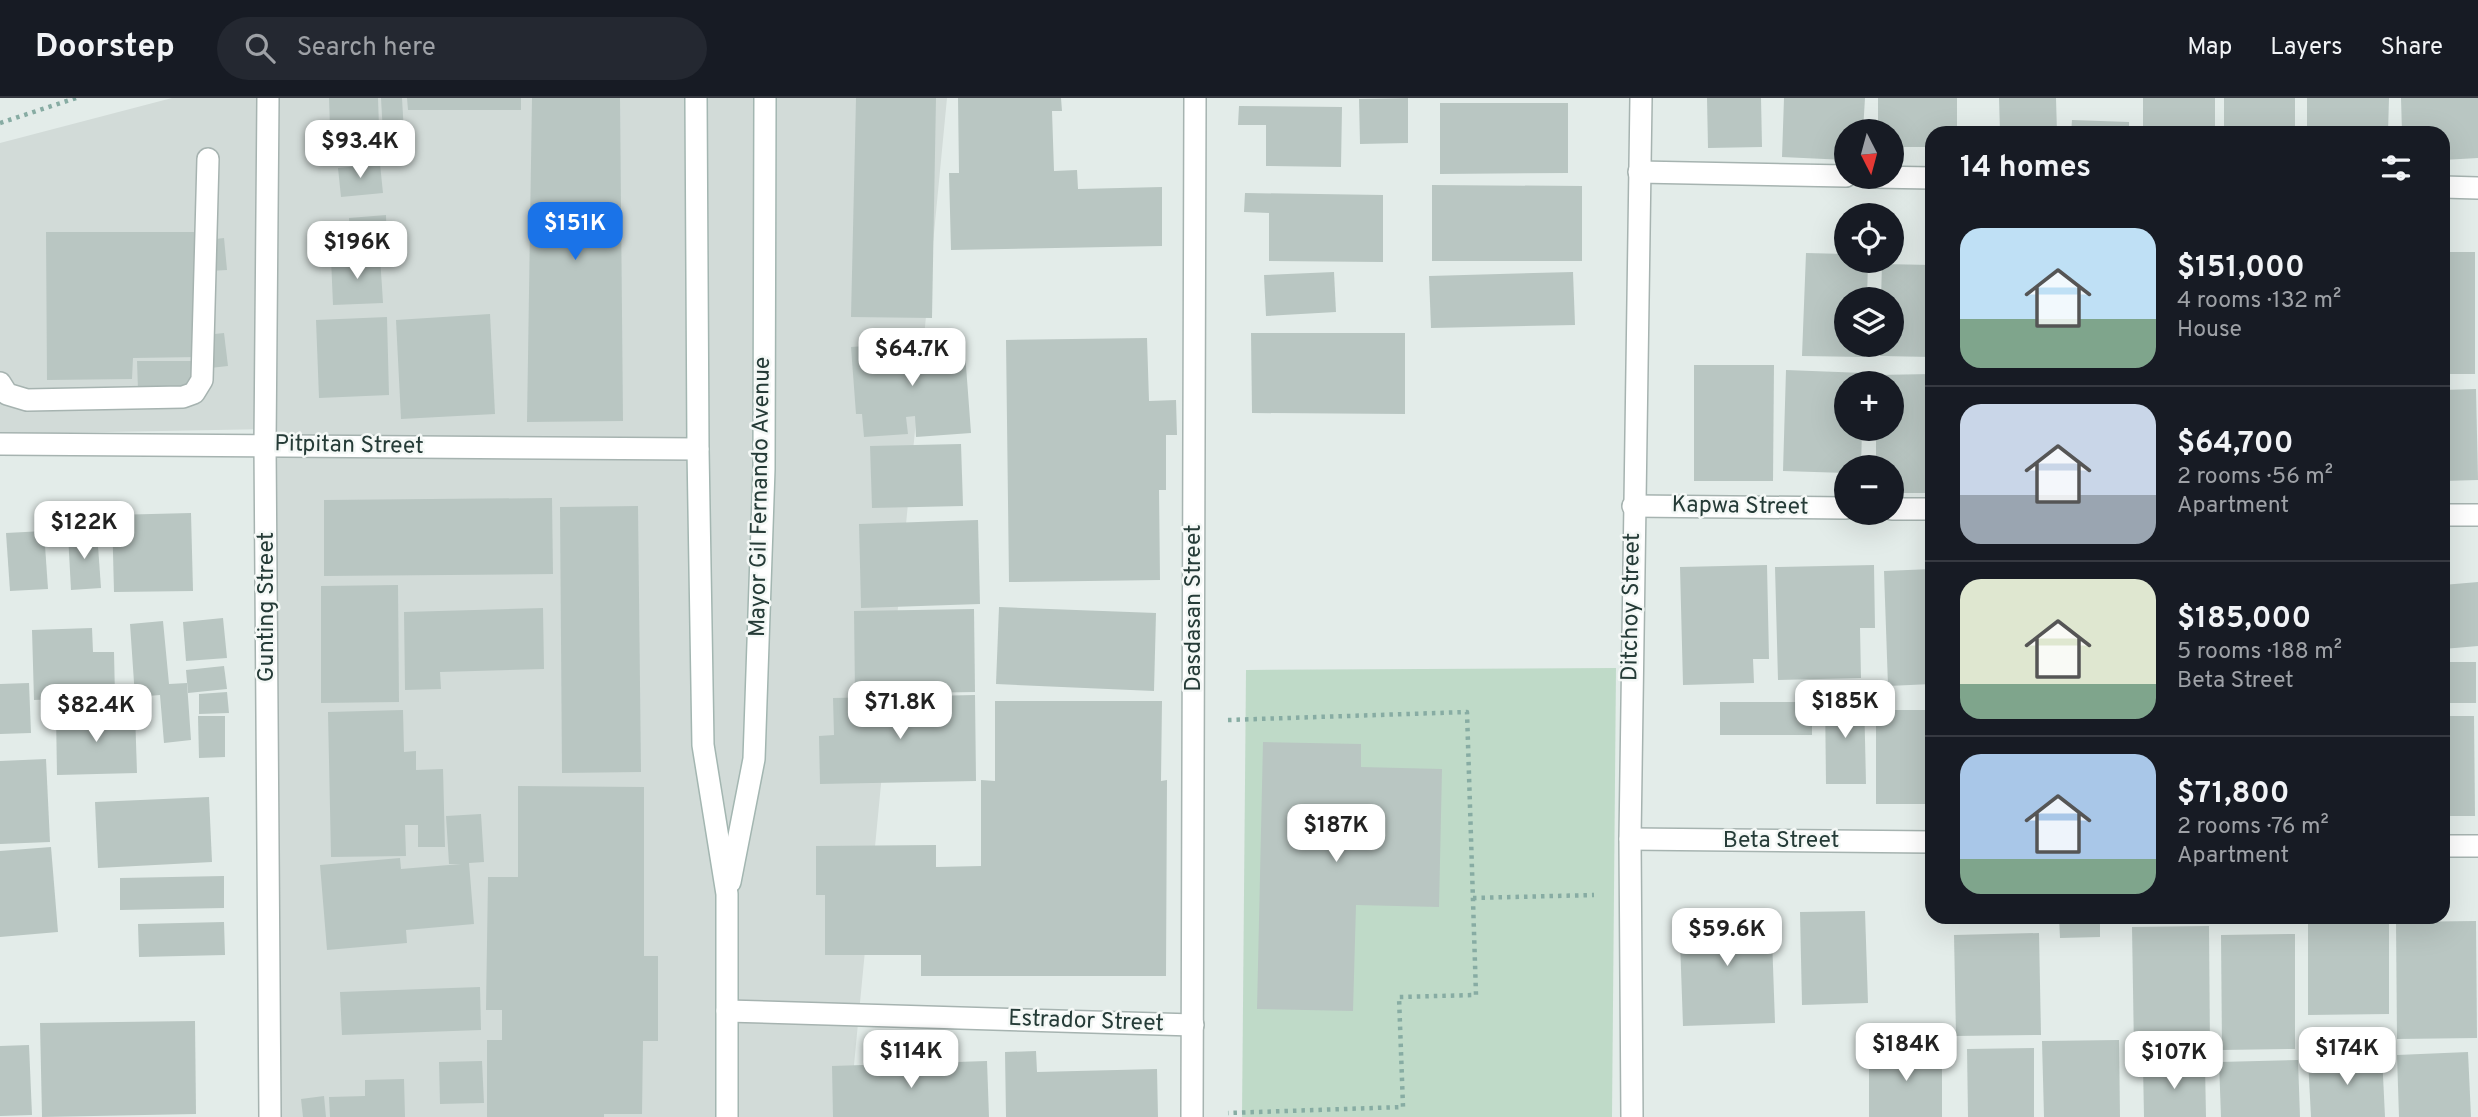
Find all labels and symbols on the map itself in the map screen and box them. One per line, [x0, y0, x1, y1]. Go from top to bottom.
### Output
north arrow [1834, 119, 1904, 189]
pin: $93.4K [303, 120, 417, 180]
pin: $151K [526, 202, 624, 262]
pin: $196K [308, 222, 406, 281]
pin: $64.7K [855, 328, 969, 388]
street label: Mayor Gil Fernando Avenue [744, 357, 778, 637]
street label: Pitpitan Street [274, 430, 424, 462]
street label: Kapwa Street [1671, 491, 1809, 523]
pin: $122K [35, 502, 133, 561]
street label: Dasdasan Street [1180, 524, 1209, 692]
street label: Gunting Street [253, 532, 282, 682]
street label: Ditchoy Street [1616, 533, 1648, 681]
pin: $185K [1796, 680, 1894, 740]
pin: $71.8K [843, 682, 957, 741]
pin: $82.4K [39, 684, 153, 744]
pin: $187K [1287, 804, 1385, 864]
street label: Beta Street [1723, 827, 1839, 856]
pin: $59.6K [1670, 908, 1784, 968]
street label: Estrador Street [1008, 1005, 1164, 1039]
pin: $184K [1857, 1024, 1955, 1083]
pin: $174K [2298, 1028, 2396, 1087]
pin: $114K [862, 1030, 960, 1090]
pin: $107K [2125, 1032, 2223, 1091]

